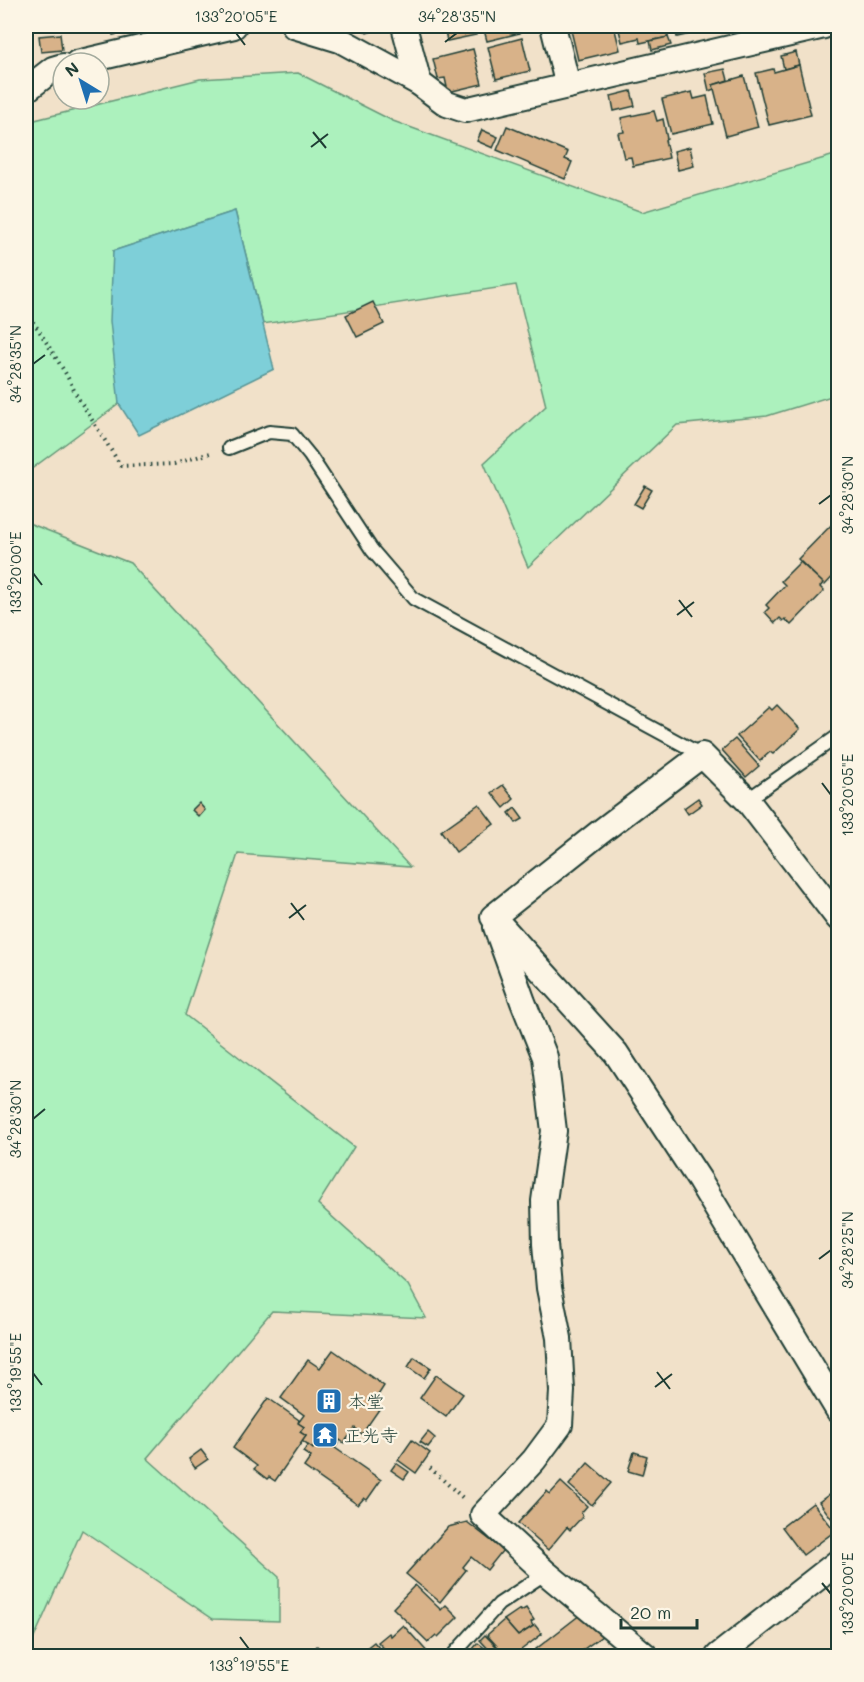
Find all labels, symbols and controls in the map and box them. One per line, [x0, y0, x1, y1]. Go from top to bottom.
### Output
text: 133°20'05"E [195, 6, 278, 26]
text: 34°28'35"N [418, 6, 496, 26]
north arrow [51, 51, 111, 111]
text: N [60, 57, 83, 81]
text: 34°28'35"N [5, 325, 25, 403]
text: 34°28'30"N [837, 456, 857, 534]
text: 133°20'00"E [5, 531, 25, 615]
text: 133°20'05"E [837, 753, 857, 836]
text: 34°28'30"N [5, 1080, 25, 1158]
text: 34°28'25"N [837, 1211, 857, 1289]
text: 133°19'55"E [5, 1332, 25, 1413]
building icon: 本堂 [314, 1386, 344, 1416]
place label: 本堂 [348, 1389, 384, 1413]
temple icon: 正光寺 [310, 1420, 340, 1450]
place label: 正光寺 [344, 1423, 398, 1447]
text: 133°20'00"E [837, 1552, 857, 1636]
scale bar [621, 1592, 698, 1630]
text: 20 m [630, 1600, 671, 1624]
text: 133°19'55"E [209, 1655, 290, 1675]

